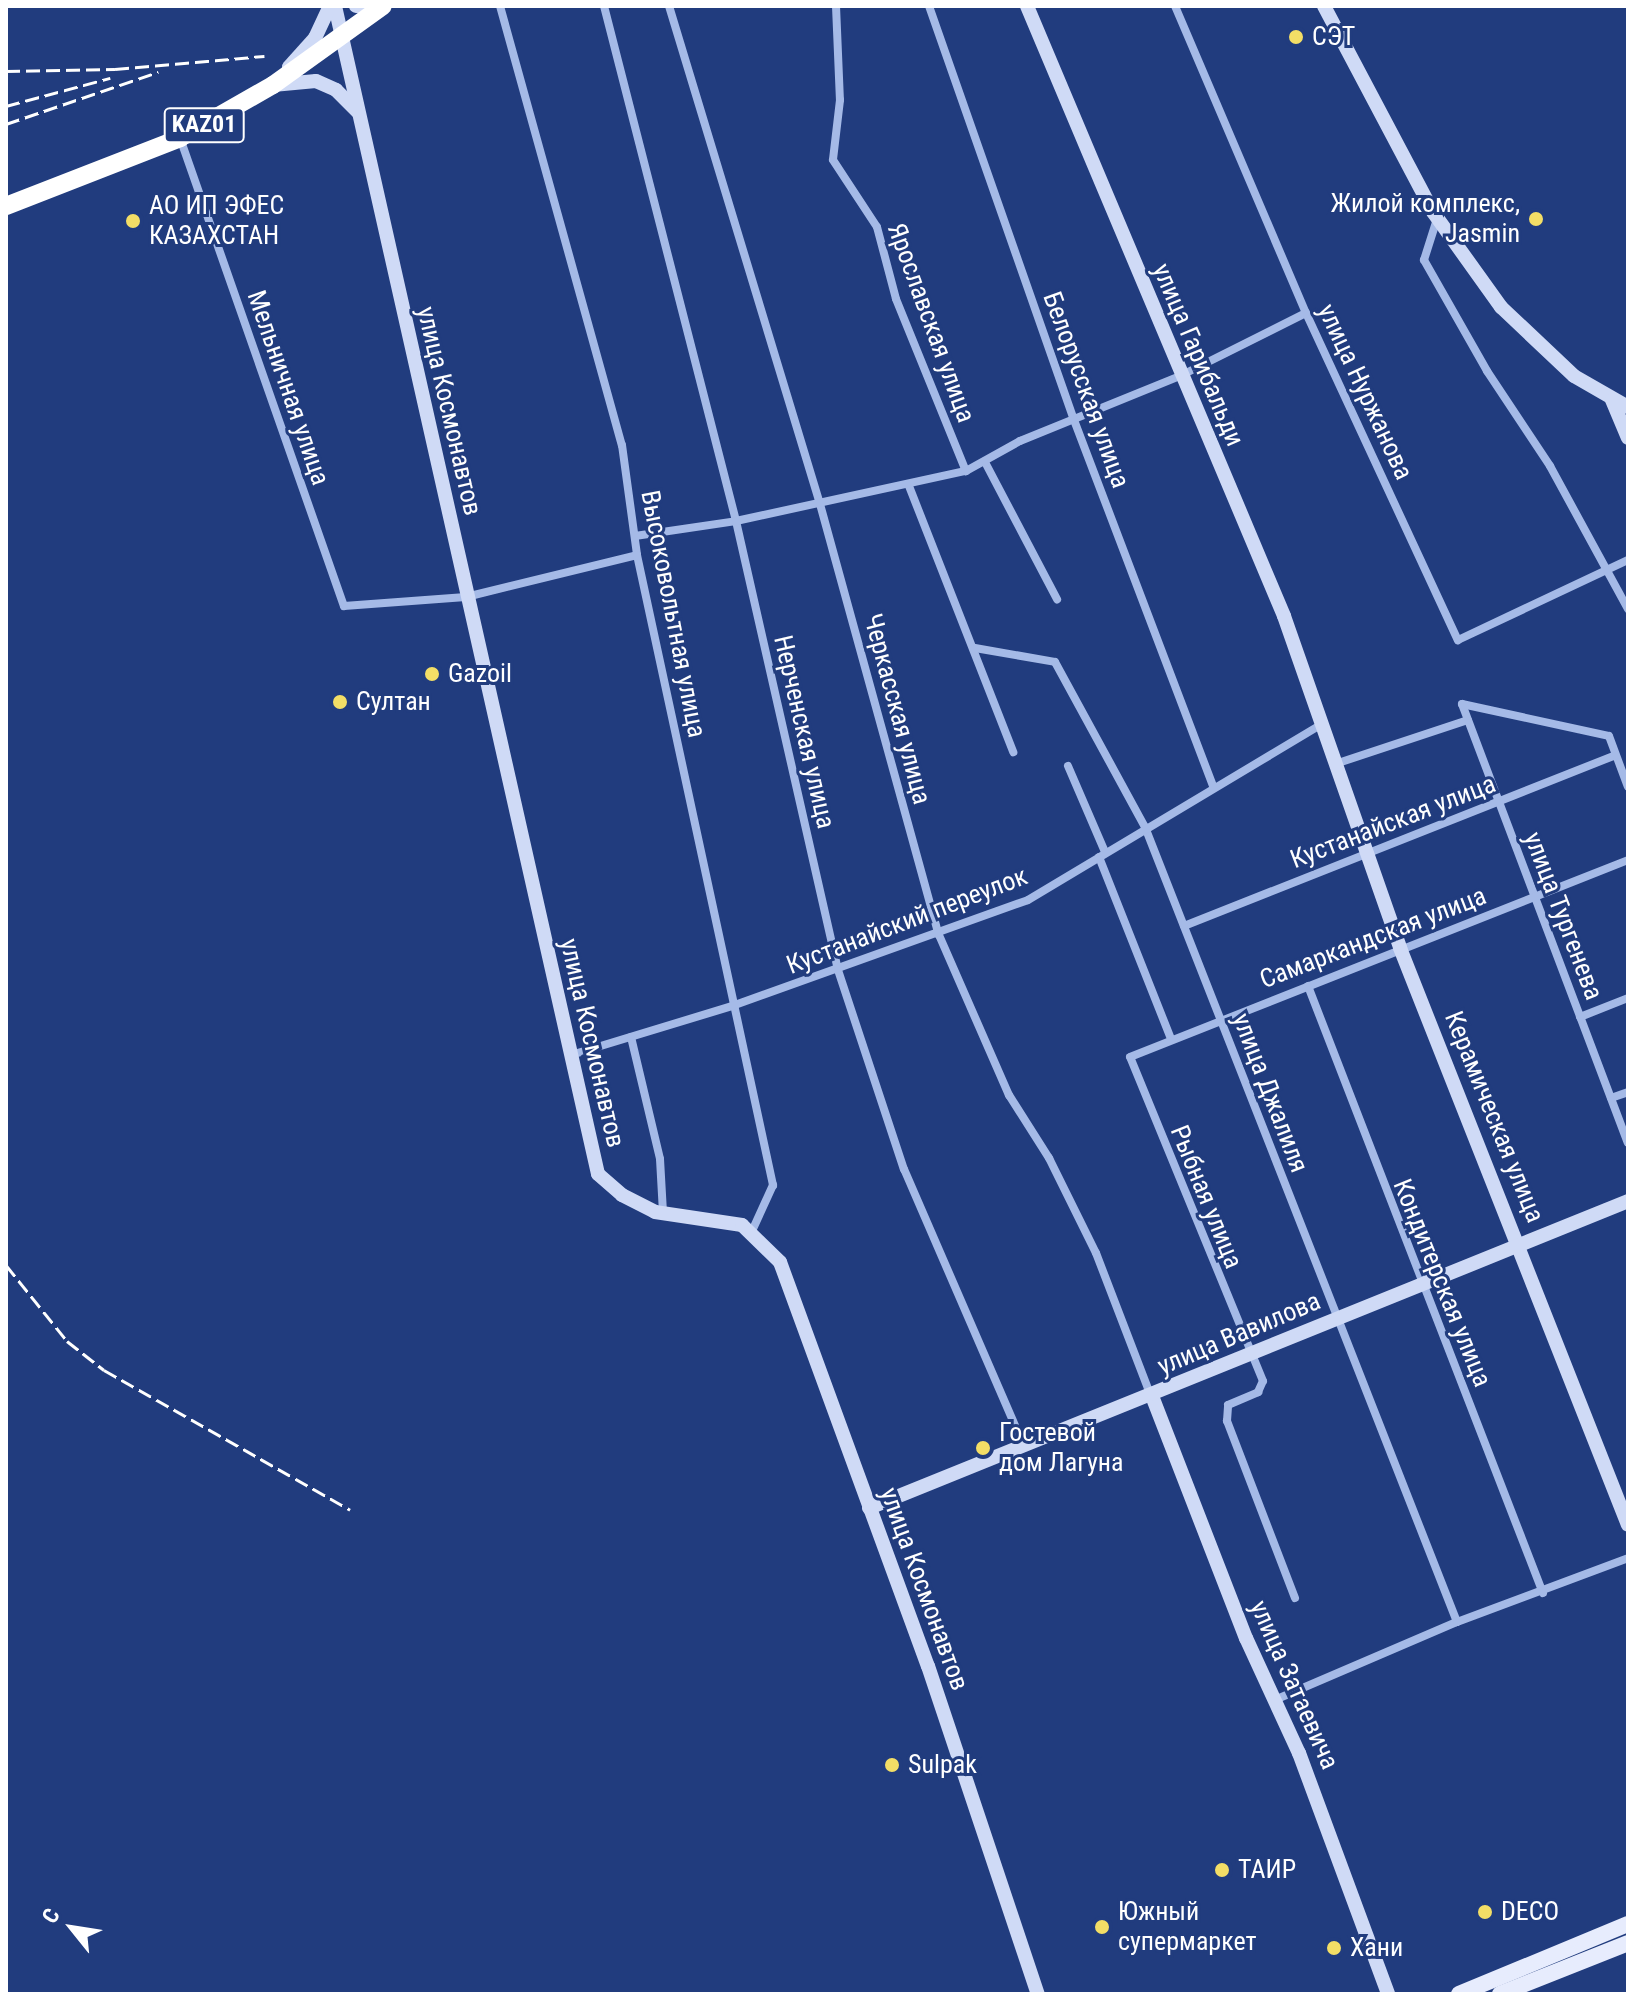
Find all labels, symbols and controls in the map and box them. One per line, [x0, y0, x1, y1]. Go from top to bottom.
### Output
place label: СЭТ [1312, 21, 1355, 53]
marker: СЭТ [1287, 28, 1305, 46]
road number: KАZ01 [162, 105, 246, 145]
place label: Жилой комплекс, Jasmin [1330, 188, 1520, 250]
place label: АО ИП ЭФЕС КАЗАХСТАН [149, 190, 284, 252]
marker: Жилой комплекс, Jasmin [1527, 210, 1545, 228]
marker: АО ИП ЭФЕС КАЗАХСТАН [124, 212, 142, 230]
street label: Ярославская улица [880, 219, 982, 427]
street label: улица Гарибальди [1145, 259, 1251, 451]
street label: Мельничная улица [240, 287, 336, 489]
street label: Белорусская улица [1036, 288, 1136, 492]
street label: улица Нуржанова [1311, 299, 1419, 485]
street label: улица Космонавтов [410, 304, 488, 518]
street label: Высоковольтная улица [634, 488, 712, 740]
street label: Черкасская улица [857, 610, 937, 808]
street label: Нерченская улица [767, 632, 841, 832]
place label: Gazoil [448, 658, 512, 690]
marker: Gazoil [423, 665, 441, 683]
place label: Султан [356, 686, 431, 718]
marker: Султан [331, 693, 349, 711]
street label: Кустанайская улица [1286, 768, 1500, 876]
street label: улица Тургенева [1517, 827, 1609, 1005]
street label: Кустанайский переулок [782, 861, 1032, 981]
street label: Самаркандская улица [1255, 880, 1491, 996]
street label: улица Космонавтов [553, 936, 631, 1150]
street label: Керамическая улица [1437, 1007, 1551, 1227]
street label: улица Джалиля [1225, 1009, 1315, 1177]
street label: Рыбная улица [1163, 1121, 1249, 1273]
street label: Кондитерская улица [1386, 1175, 1498, 1391]
street label: улица Вавилова [1153, 1286, 1325, 1382]
place label: Гостевой дом Лагуна [999, 1417, 1123, 1478]
marker: Гостевой дом Лагуна [974, 1439, 992, 1457]
street label: улица Космонавтов [873, 1483, 975, 1695]
street label: улица Затаевича [1243, 1596, 1345, 1774]
place label: Sulpak [908, 1749, 977, 1781]
marker: Sulpak [883, 1756, 901, 1774]
place label: ТАИР [1238, 1854, 1296, 1886]
marker: ТАИР [1213, 1861, 1231, 1879]
north arrow [32, 1888, 112, 1968]
place label: Южный супермаркет [1118, 1896, 1257, 1958]
place label: DECO [1501, 1896, 1559, 1928]
marker: DECO [1476, 1903, 1494, 1921]
text: С [37, 1904, 65, 1927]
marker: Южный супермаркет [1093, 1918, 1111, 1936]
place label: Хани [1350, 1932, 1403, 1964]
marker: Хани [1325, 1939, 1343, 1957]

